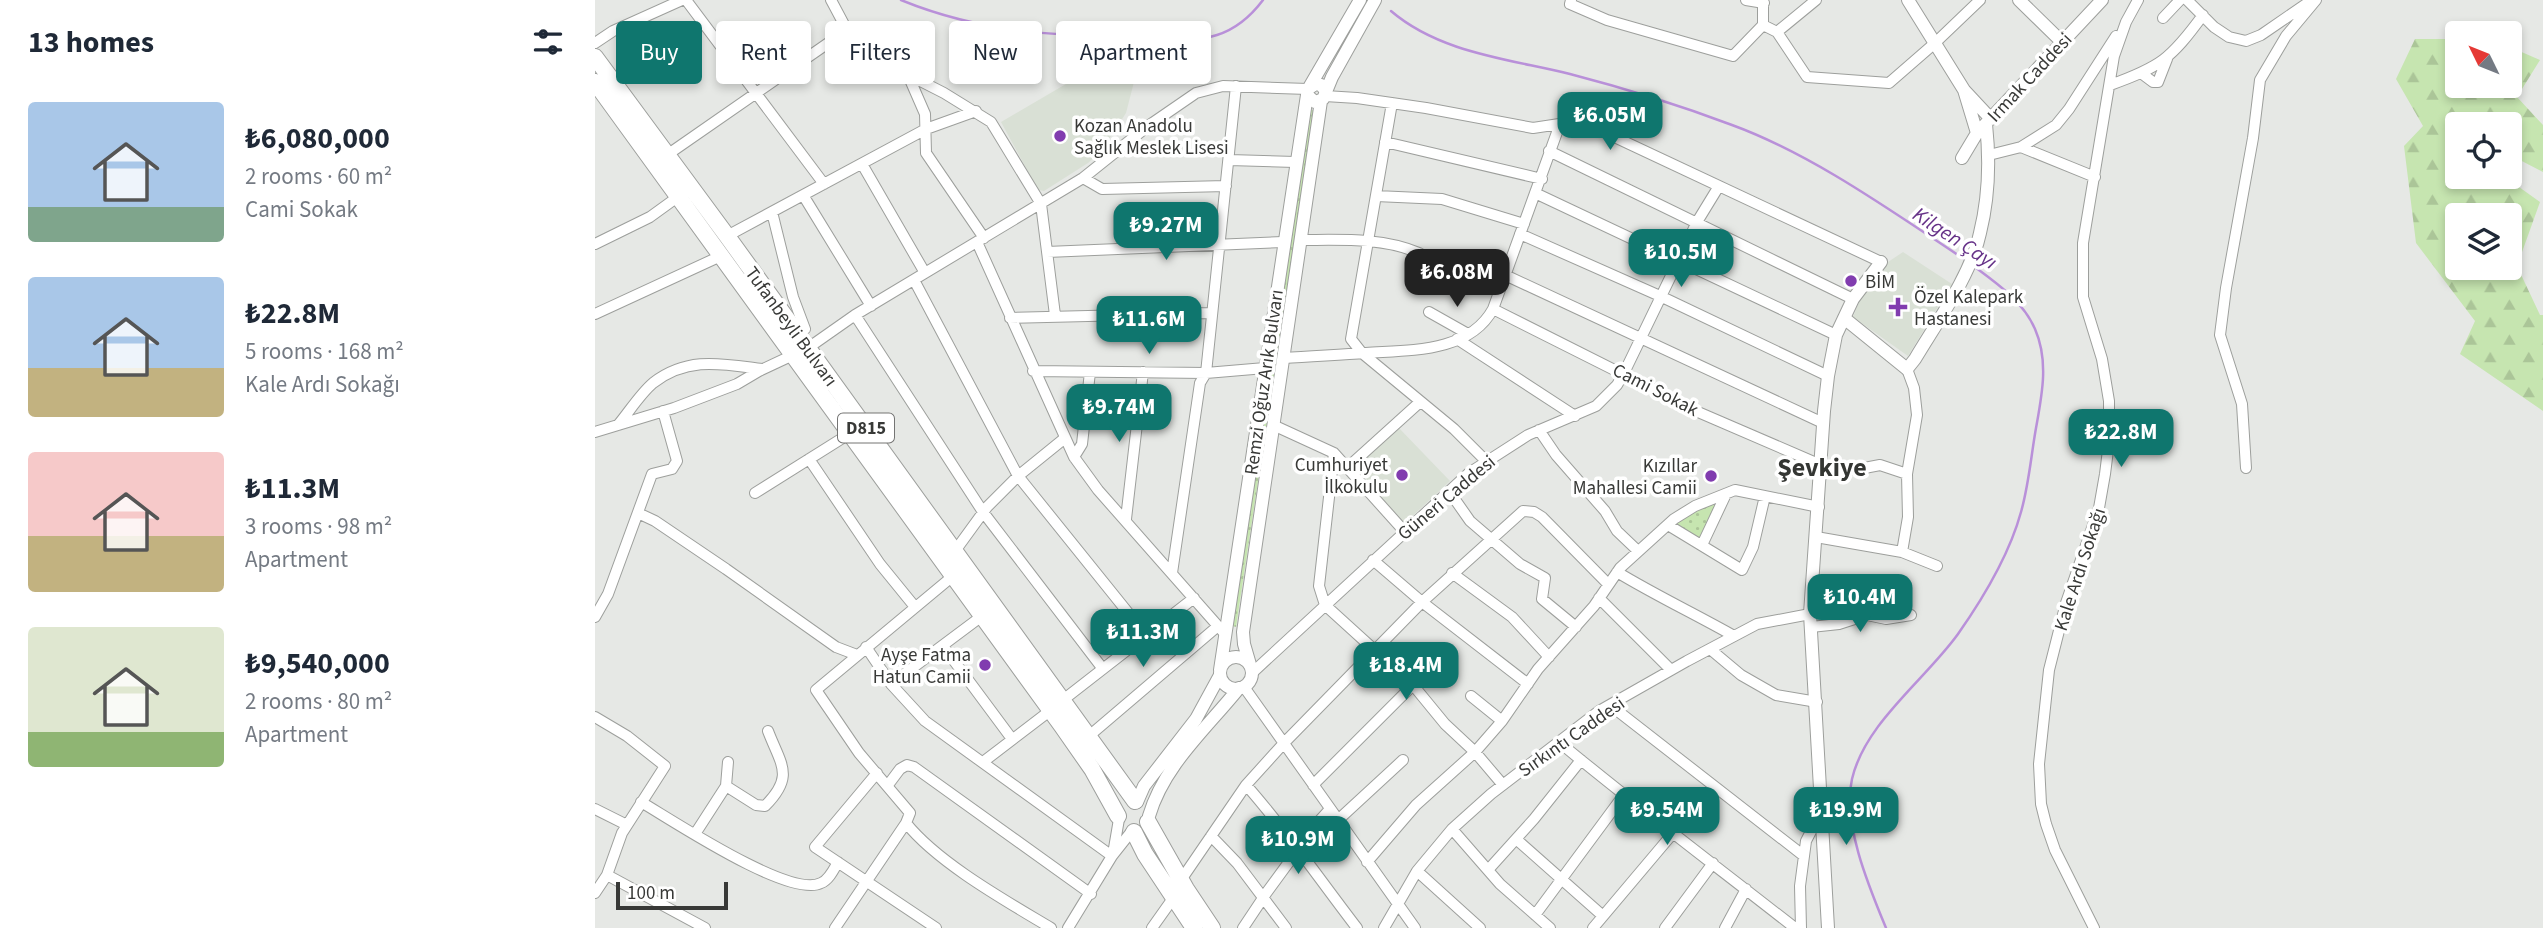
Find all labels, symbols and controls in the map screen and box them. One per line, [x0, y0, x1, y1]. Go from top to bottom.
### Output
text: 13 homes [28, 21, 154, 64]
chip: Buy [616, 21, 702, 84]
chip: Rent [716, 21, 811, 84]
chip: Filters [825, 21, 935, 84]
chip: New [949, 21, 1042, 84]
chip: Apartment [1056, 21, 1211, 84]
north arrow [2445, 21, 2522, 98]
map controls [2445, 21, 2522, 280]
icon: filters [529, 23, 567, 61]
street label: Irmak Caddesi [1981, 27, 2079, 129]
pin: ₺6.05M [1553, 92, 1667, 152]
text: ₺6.05M [1573, 98, 1647, 131]
button: locate [2445, 112, 2522, 189]
place label: Kozan Anadolu Sağlık Meslek Lisesi [1074, 113, 1229, 162]
text: ₺6,080,000 [245, 117, 390, 160]
marker: Kozan Anadolu Sağlık Meslek Lisesi [1052, 128, 1068, 144]
icon: home [84, 130, 168, 214]
text: 2 rooms · 60 m² [245, 160, 392, 193]
text: Cami Sokak [245, 193, 358, 226]
water label: Kilgen Çayı [1907, 199, 2003, 277]
pin: ₺9.27M [1109, 202, 1223, 262]
button: layers [2445, 203, 2522, 280]
text: ₺9.27M [1129, 208, 1203, 241]
pin: ₺10.5M [1624, 230, 1738, 289]
text: ₺10.5M [1644, 235, 1718, 268]
pin: ₺6.08M [1400, 250, 1514, 309]
text: ₺6.08M [1420, 255, 1494, 288]
street label: Tufanbeyli Bulvarı [738, 261, 844, 393]
place label: BİM [1865, 269, 1895, 296]
marker: BİM [1843, 273, 1859, 289]
place label: Özel Kalepark Hastanesi [1914, 284, 2024, 333]
street label: Remzi Oğuz Arık Bulvarı [1238, 288, 1291, 477]
text: ₺22.8M [245, 292, 340, 335]
pin: ₺11.6M [1092, 296, 1206, 356]
marker: Özel Kalepark Hastanesi [1888, 297, 1908, 317]
text: ₺11.6M [1112, 302, 1186, 335]
icon: home [84, 305, 168, 389]
text: 5 rooms · 168 m² [245, 335, 404, 368]
street label: Cami Sokak [1608, 357, 1704, 424]
text: Kale Ardı Sokağı [245, 368, 400, 401]
pin: ₺9.74M [1062, 384, 1176, 444]
text: ₺9.74M [1082, 390, 1156, 423]
pin: ₺22.8M [2064, 410, 2178, 469]
road number: D815 [838, 414, 894, 442]
text: ₺22.8M [2084, 415, 2158, 448]
street label: Güneri Caddesi [1392, 449, 1502, 547]
district label: Şevkiye [1777, 449, 1867, 486]
place label: Cumhuriyet İlkokulu [1295, 452, 1389, 501]
place label: Kızıllar Mahallesi Camii [1573, 453, 1697, 502]
text: ₺11.3M [245, 467, 340, 510]
marker: Cumhuriyet İlkokulu [1394, 467, 1410, 483]
marker: Kızıllar Mahallesi Camii [1703, 468, 1719, 484]
icon: home [84, 480, 168, 564]
street label: Kale Ardı Sokağı [2048, 504, 2113, 634]
text: 3 rooms · 98 m² [245, 510, 392, 543]
text: Apartment [245, 543, 348, 576]
pin: ₺10.4M [1803, 574, 1917, 634]
text: ₺10.4M [1823, 580, 1897, 613]
pin: ₺11.3M [1086, 610, 1200, 669]
text: ₺11.3M [1106, 615, 1180, 648]
text: ₺9,540,000 [245, 642, 390, 685]
place label: Ayşe Fatma Hatun Camii [873, 642, 971, 691]
pin: ₺18.4M [1349, 642, 1463, 702]
text: ₺18.4M [1369, 648, 1443, 681]
icon: home [84, 655, 168, 739]
marker: Ayşe Fatma Hatun Camii [977, 657, 993, 673]
text: 2 rooms · 80 m² [245, 685, 392, 718]
street label: Sırkıntı Caddesi [1513, 690, 1631, 784]
text: Apartment [245, 718, 348, 751]
pin: ₺9.54M [1610, 788, 1724, 847]
pin: ₺19.9M [1789, 788, 1903, 847]
text: ₺9.54M [1630, 793, 1704, 826]
text: ₺19.9M [1809, 793, 1883, 826]
pin: ₺10.9M [1241, 816, 1355, 876]
text: ₺10.9M [1261, 822, 1335, 855]
scale bar [616, 879, 728, 911]
text: 100 m [627, 880, 675, 907]

